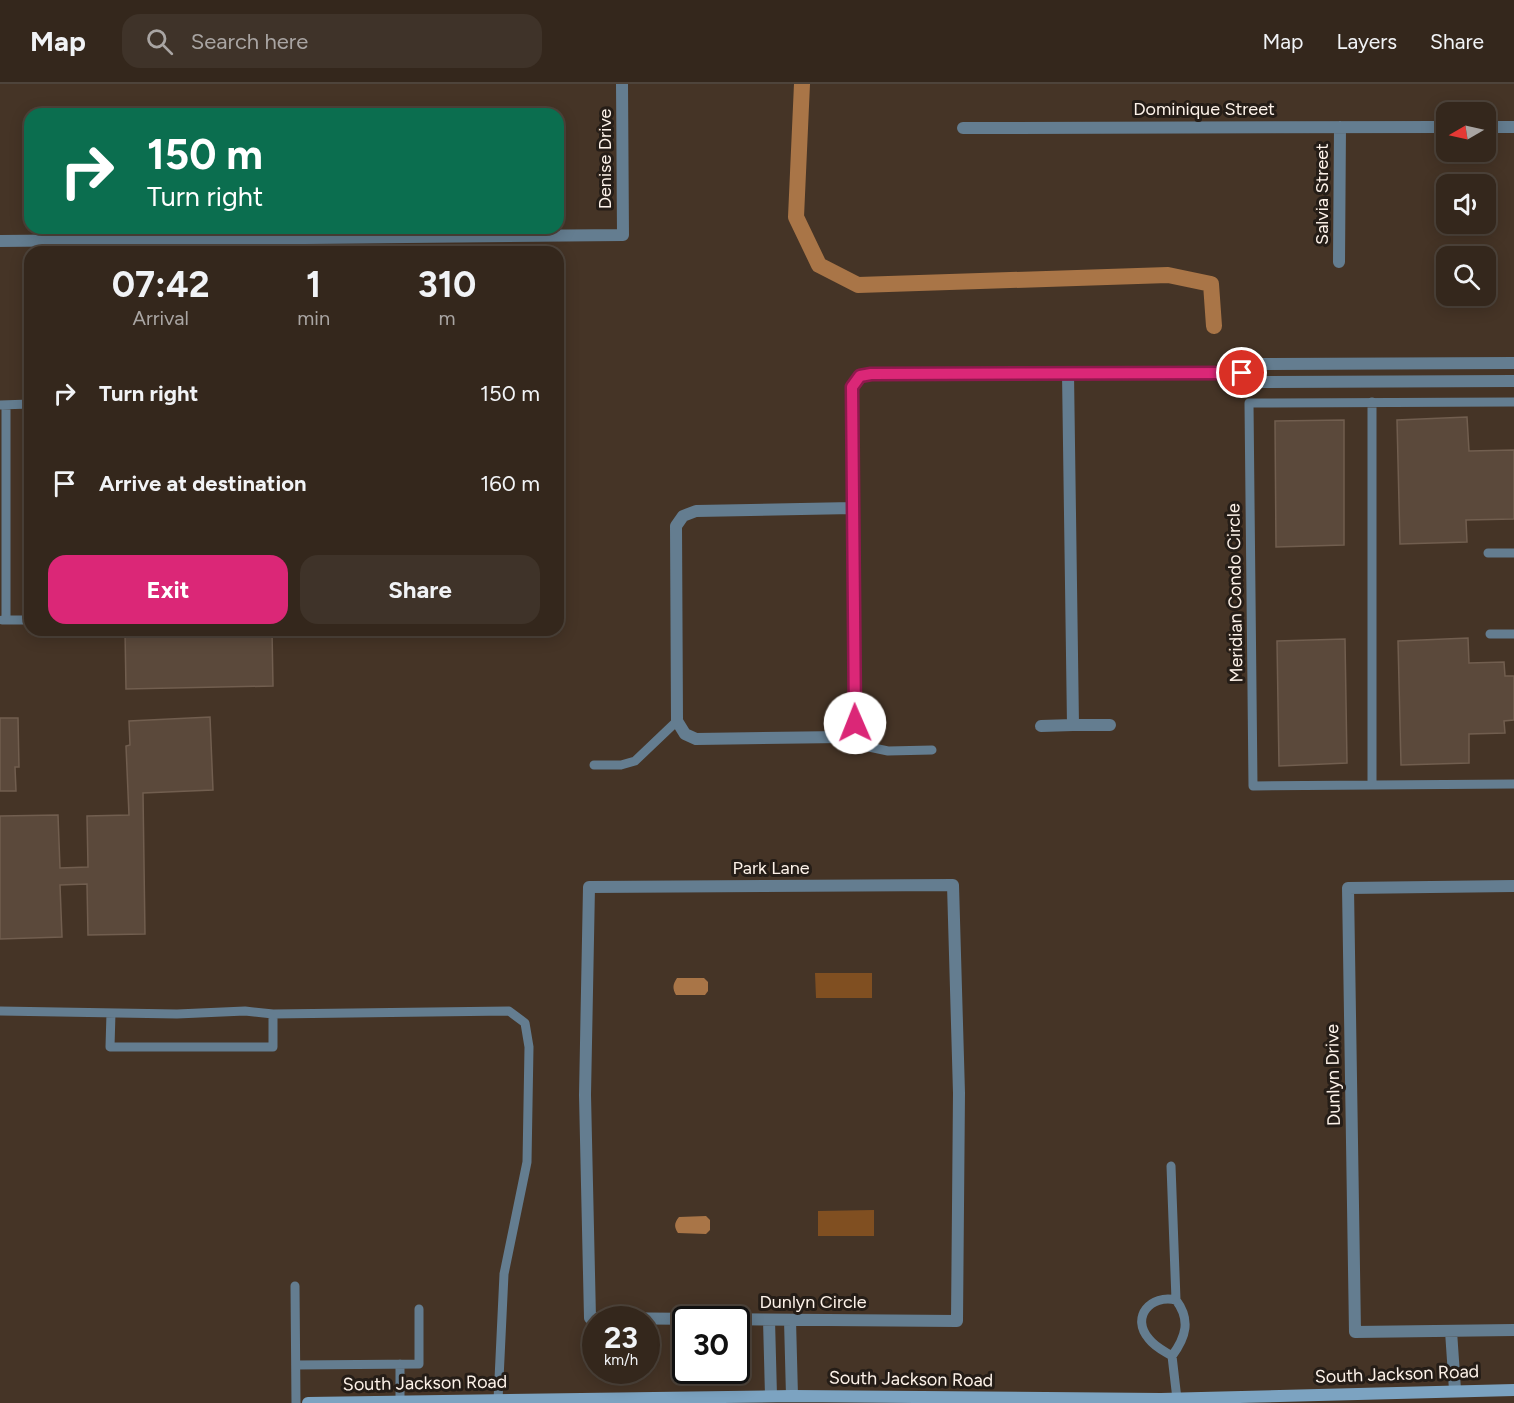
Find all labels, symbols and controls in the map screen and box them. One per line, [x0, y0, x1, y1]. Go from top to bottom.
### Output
search box [122, 14, 542, 68]
text: Map [30, 24, 86, 58]
icon: search [143, 25, 176, 58]
text: Search here [191, 28, 308, 55]
text: Map [1263, 29, 1303, 54]
text: Layers [1336, 29, 1397, 54]
text: Share [1430, 29, 1484, 54]
street label: Dominique Street [1133, 98, 1275, 120]
north arrow [1436, 102, 1496, 162]
map controls [1436, 102, 1496, 306]
street label: Denise Drive [594, 108, 616, 209]
text: 150 m [147, 129, 263, 180]
icon: right [48, 132, 126, 210]
street label: Salvia Street [1311, 143, 1333, 245]
button: sound [1436, 174, 1496, 234]
text: Turn right [147, 180, 263, 213]
button: search [1436, 246, 1496, 306]
text: 07:42 [112, 263, 210, 306]
text: 1 [306, 263, 321, 306]
text: 310 [418, 263, 476, 306]
text: Arrival [132, 306, 189, 330]
text: min [297, 306, 330, 330]
text: m [439, 306, 456, 330]
pin [1216, 347, 1267, 398]
icon: arrive [1225, 356, 1258, 389]
icon: right [48, 377, 81, 410]
text: Turn right [99, 380, 198, 407]
text: 150 m [480, 380, 540, 407]
icon: arrive [48, 467, 81, 500]
text: Arrive at destination [99, 470, 307, 497]
text: 160 m [480, 470, 540, 497]
street label: Meridian Condo Circle [1222, 503, 1248, 683]
button: Exit [48, 555, 288, 624]
button: Share [300, 555, 540, 624]
position arrow [823, 691, 887, 755]
street label: Park Lane [732, 857, 810, 879]
street label: Dunlyn Drive [1321, 1024, 1345, 1126]
street label: Dunlyn Circle [759, 1291, 867, 1313]
speed limit sign: 30 [672, 1306, 750, 1384]
text: 23 [604, 1319, 638, 1356]
text: km/h [604, 1351, 638, 1369]
street label: South Jackson Road [1314, 1360, 1480, 1388]
street label: South Jackson Road [829, 1367, 993, 1391]
street label: South Jackson Road [343, 1371, 507, 1395]

